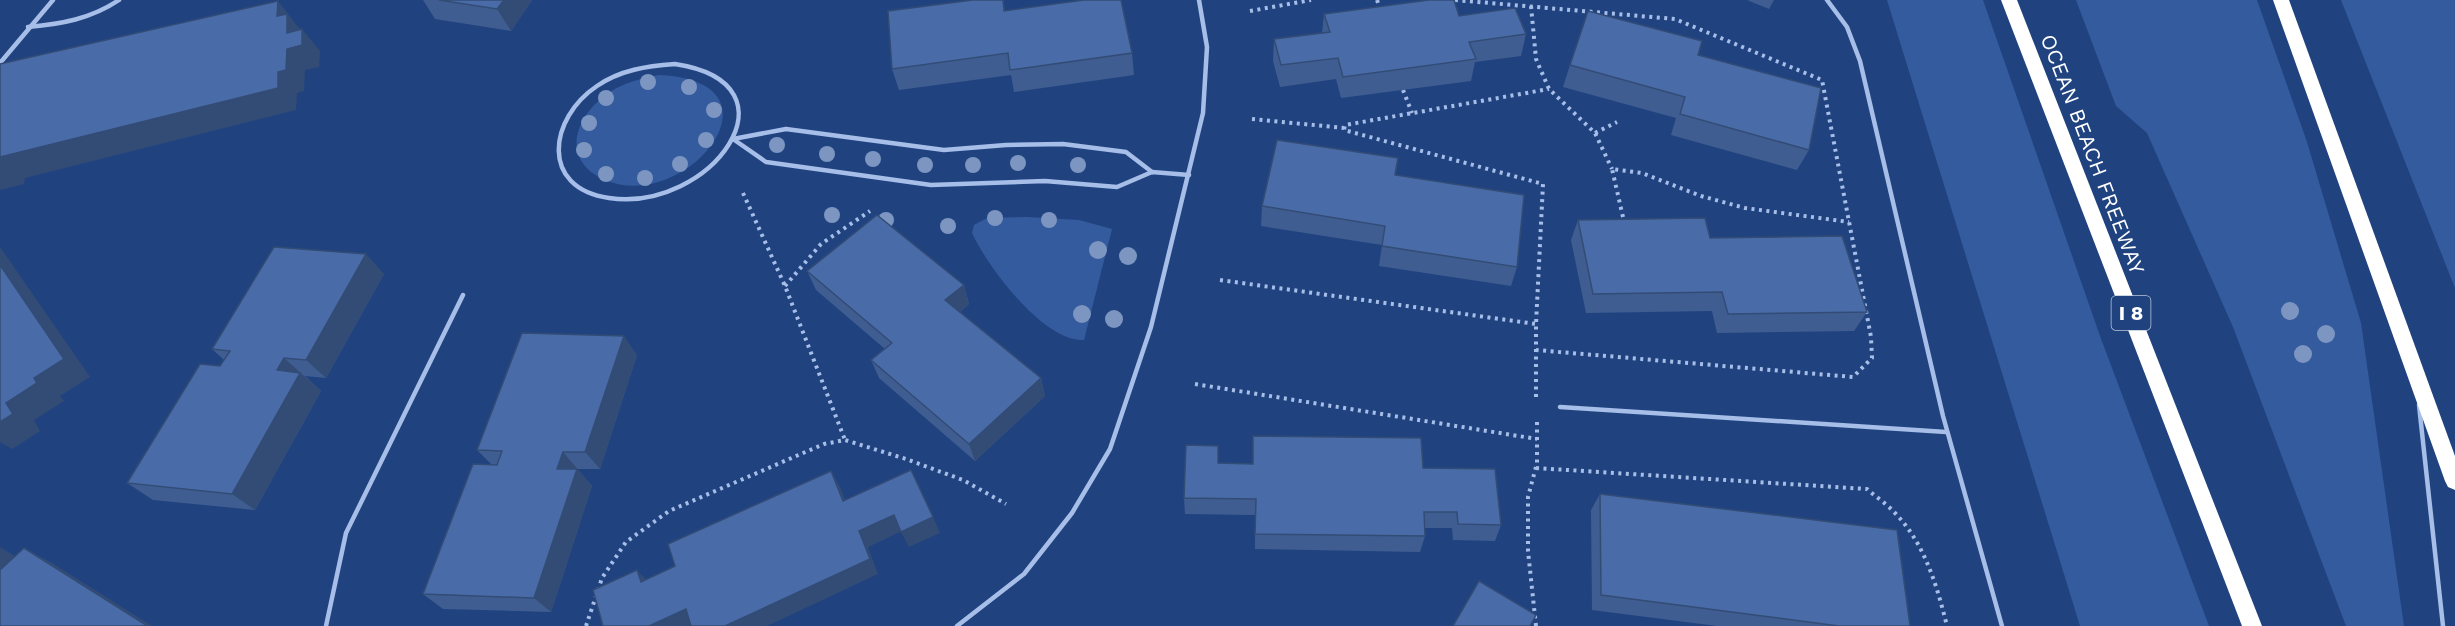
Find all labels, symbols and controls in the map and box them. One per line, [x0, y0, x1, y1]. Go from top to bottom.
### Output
street label: OCEAN BEACH FREEWAY [2036, 31, 2150, 277]
road number: I 8 [2112, 296, 2150, 330]

